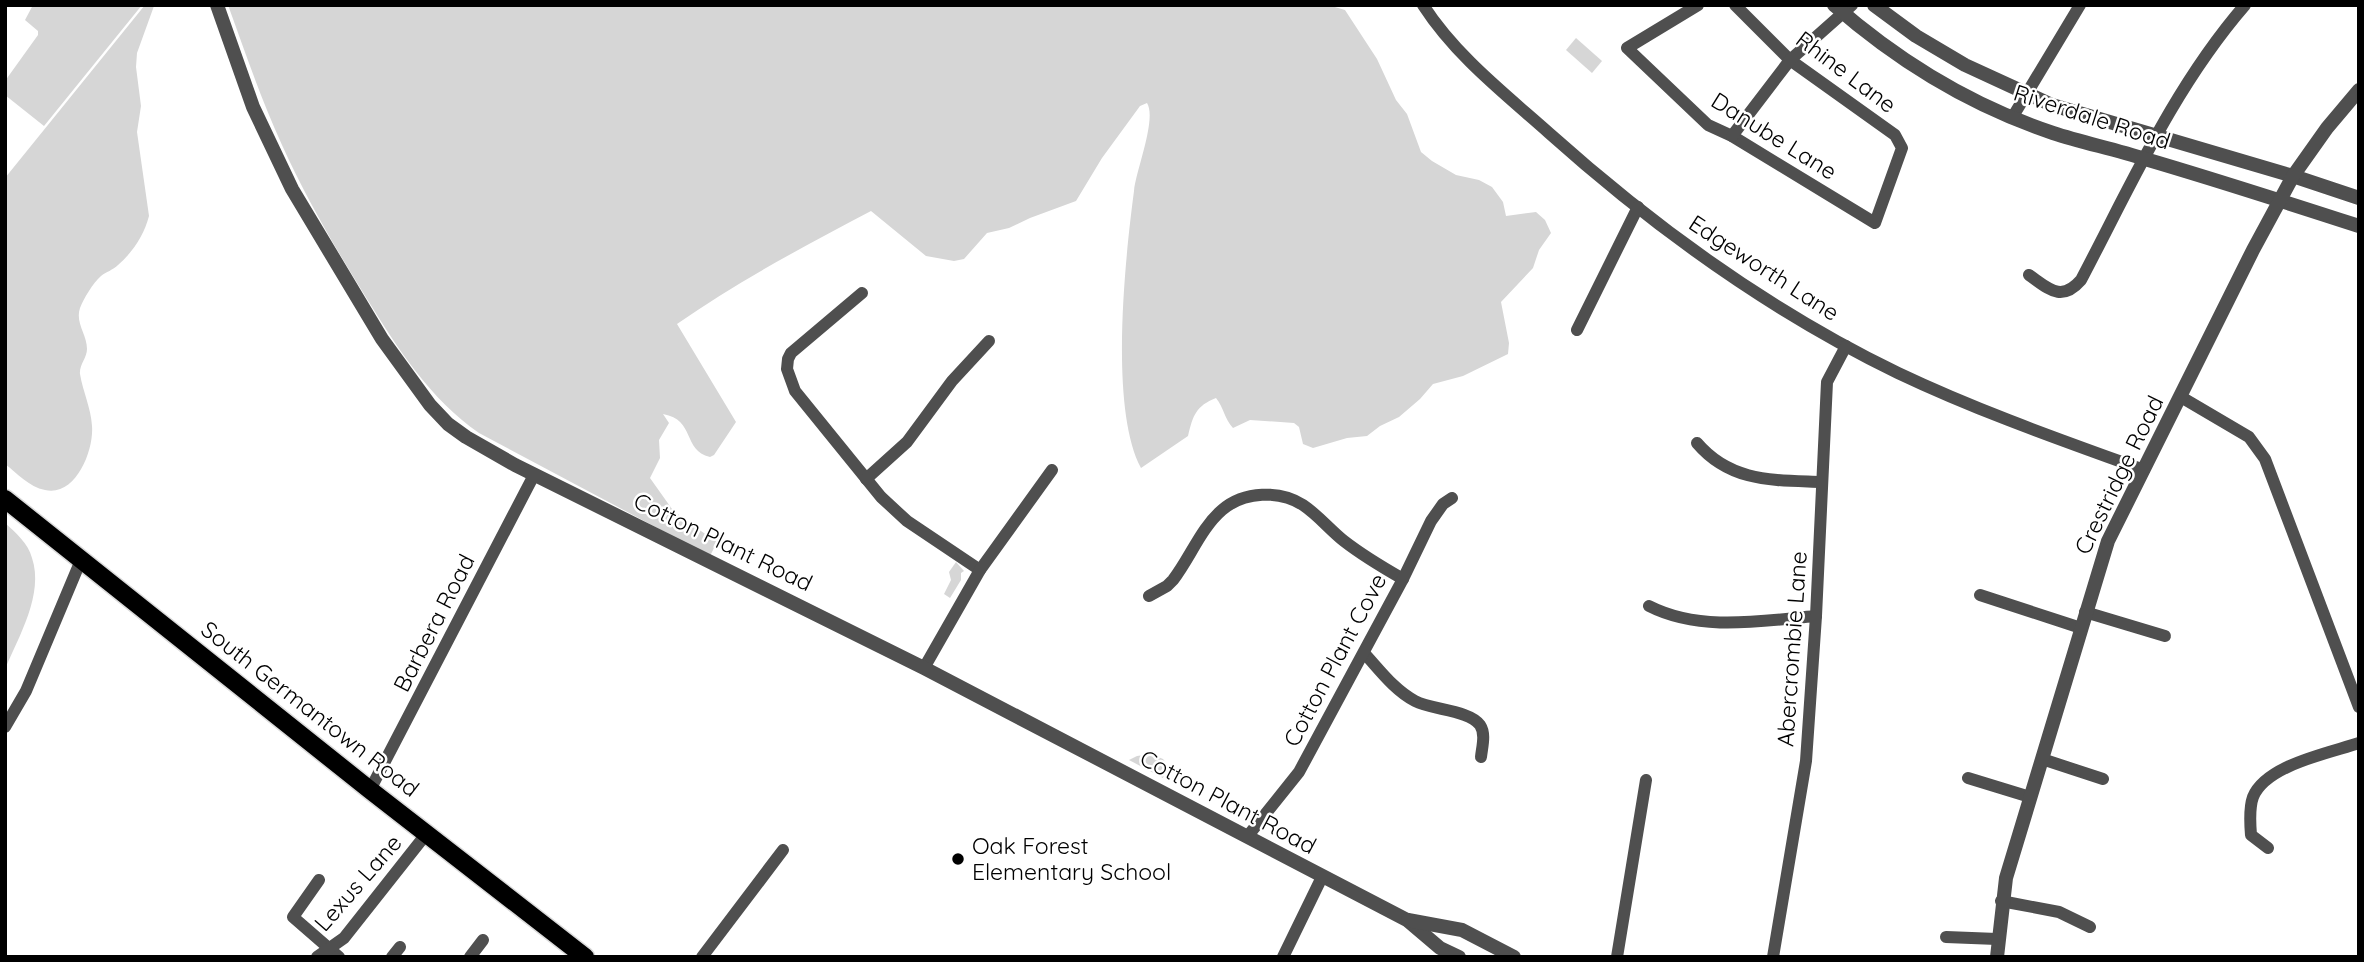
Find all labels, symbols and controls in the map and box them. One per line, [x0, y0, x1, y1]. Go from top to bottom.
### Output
street label: Rhine Lane [1790, 24, 1902, 119]
street label: Riverdale Road [2010, 78, 2174, 156]
street label: Danube Lane [1706, 86, 1842, 186]
street label: Edgeworth Lane [1684, 208, 1845, 327]
street label: Crestridge Road [2068, 391, 2169, 559]
street label: Cotton Plant Road [629, 486, 817, 597]
street label: Barbera Road [386, 549, 481, 696]
street label: Abercrombie Lane [1770, 550, 1813, 748]
street label: Cotton Plant Cove [1277, 568, 1392, 751]
street label: South Germantown Road [196, 614, 425, 803]
street label: Cotton Plant Road [1135, 743, 1321, 860]
street label: Lexus Lane [308, 828, 408, 937]
place label: Oak Forest Elementary School [972, 831, 1171, 886]
marker: Oak Forest Elementary School [950, 851, 966, 867]

